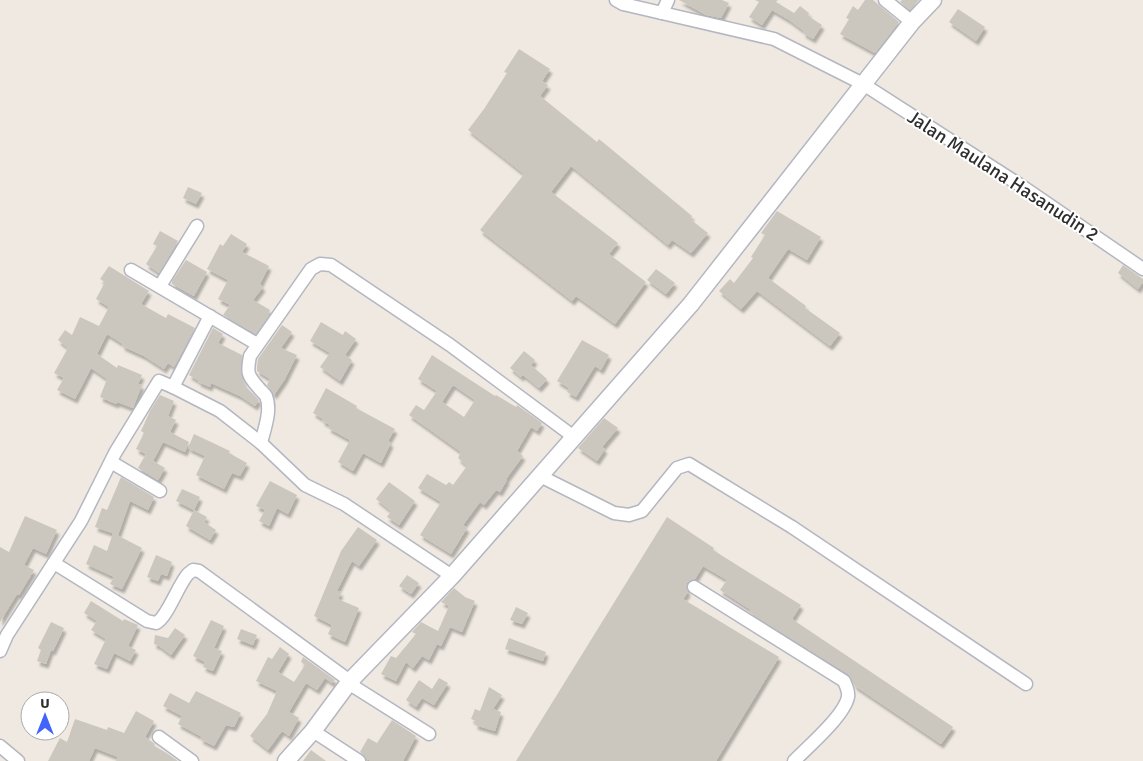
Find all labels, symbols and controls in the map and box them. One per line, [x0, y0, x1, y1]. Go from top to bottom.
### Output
street label: Jalan Maulana Hasanudin 2 [903, 105, 1103, 247]
north arrow [20, 691, 70, 741]
text: U [40, 695, 50, 712]

